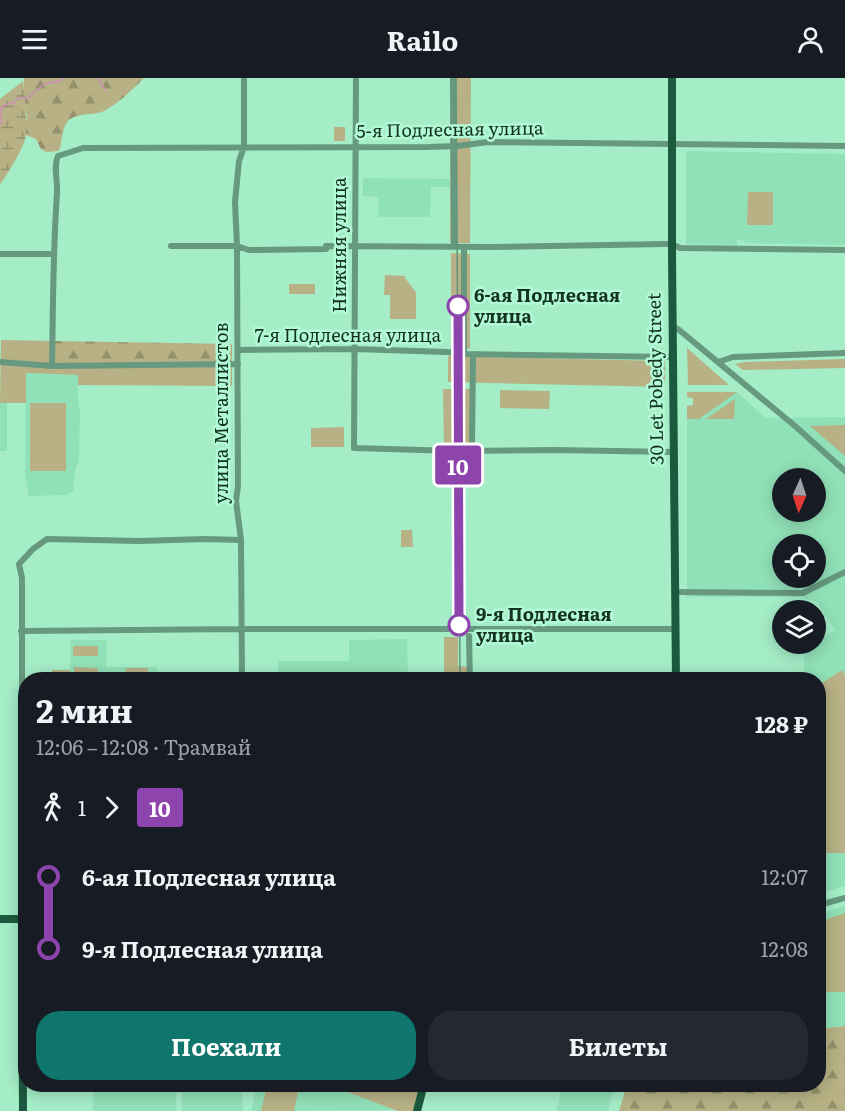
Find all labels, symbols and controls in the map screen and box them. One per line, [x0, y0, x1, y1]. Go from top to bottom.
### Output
text: Railo [387, 19, 458, 59]
icon: menu [18, 23, 51, 56]
icon: person [794, 23, 827, 56]
street label: 5-я Подлесная улица [356, 113, 544, 144]
street label: Нижняя улица [325, 177, 352, 313]
place label: 6-ая Подлесная улица [474, 281, 620, 329]
street label: 30 Let Pobedy Street [639, 292, 670, 465]
marker: 6-ая Подлесная улица [447, 295, 469, 317]
street label: 7-я Подлесная улица [255, 321, 441, 348]
street label: улица Металлистов [207, 322, 234, 504]
line badge: 10 [431, 446, 485, 484]
text: 10 [447, 450, 469, 481]
north arrow [772, 468, 826, 522]
map controls [772, 468, 826, 654]
button: locate [772, 534, 826, 588]
place label: 9-я Подлесная улица [476, 600, 612, 648]
button: layers [772, 600, 826, 654]
marker: 9-я Подлесная улица [448, 614, 470, 636]
text: 2 мин [36, 684, 133, 733]
text: 128 ₽ [755, 707, 808, 740]
text: 12:06 – 12:08 · Трамвай [36, 731, 251, 761]
icon: walk [36, 791, 69, 824]
icon: forward [95, 791, 128, 824]
text: 1 [78, 792, 86, 822]
text: 10 [149, 792, 171, 823]
text: 6-ая Подлесная улица [82, 860, 336, 893]
text: 12:07 [761, 861, 808, 891]
text: 9-я Подлесная улица [82, 932, 323, 965]
text: 12:08 [760, 933, 808, 963]
button: Поехали [36, 1011, 416, 1080]
button: Билеты [428, 1011, 808, 1080]

